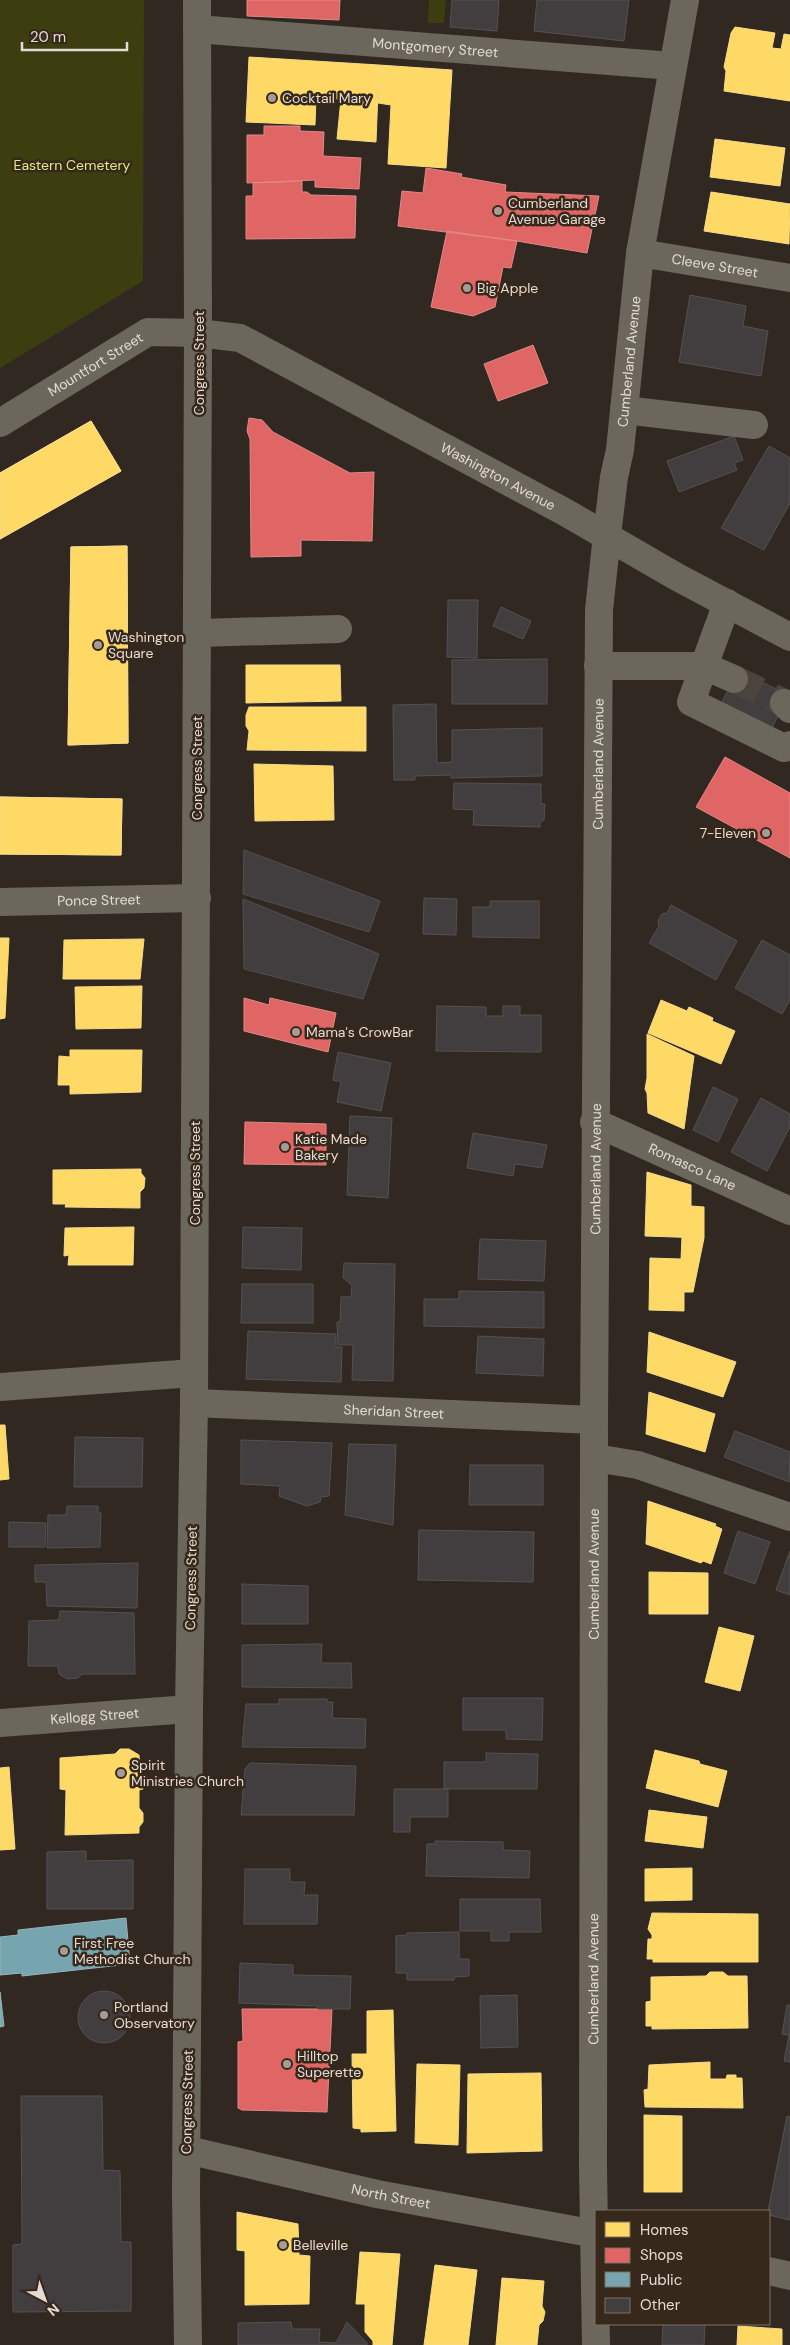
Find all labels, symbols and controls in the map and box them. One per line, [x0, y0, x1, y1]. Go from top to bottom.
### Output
scale bar [22, 20, 128, 52]
text: 20 m [30, 27, 66, 47]
street label: Montgomery Street [372, 34, 499, 61]
place label: Cocktail Mary [282, 89, 371, 107]
marker: Cocktail Mary [266, 92, 278, 104]
park label: Eastern Cemetery [14, 156, 131, 174]
place label: Cumberland Avenue Garage [508, 194, 606, 228]
marker: Cumberland Avenue Garage [492, 205, 504, 217]
street label: Cleeve Street [670, 249, 759, 282]
place label: Big Apple [477, 279, 538, 297]
marker: Big Apple [461, 282, 473, 294]
street label: Cumberland Avenue [613, 295, 645, 428]
street label: Congress Street [190, 311, 208, 415]
street label: Mountfort Street [44, 328, 146, 400]
street label: Washington Avenue [437, 438, 559, 514]
place label: Washington Square [108, 628, 184, 662]
marker: Washington Square [92, 639, 104, 651]
street label: Cumberland Avenue [589, 698, 607, 830]
street label: Congress Street [188, 716, 206, 820]
place label: 7-Eleven [700, 824, 756, 842]
marker: 7-Eleven [760, 827, 772, 839]
street label: Ponce Street [57, 890, 141, 910]
place label: Mama's CrowBar [306, 1023, 413, 1041]
marker: Mama's CrowBar [290, 1026, 302, 1038]
street label: Cumberland Avenue [586, 1103, 605, 1235]
street label: Congress Street [186, 1121, 204, 1225]
place label: Katie Made Bakery [295, 1130, 367, 1164]
street label: Romasco Lane [646, 1139, 739, 1194]
marker: Katie Made Bakery [279, 1141, 291, 1153]
street label: Sheridan Street [343, 1400, 444, 1423]
street label: Cumberland Avenue [585, 1508, 603, 1640]
street label: Congress Street [181, 1526, 201, 1630]
street label: Kellogg Street [50, 1704, 140, 1728]
place label: Spirit Ministries Church [131, 1756, 244, 1790]
marker: Spirit Ministries Church [115, 1767, 127, 1779]
street label: Cumberland Avenue [584, 1913, 602, 2045]
place label: First Free Methodist Church [74, 1934, 190, 1968]
marker: First Free Methodist Church [58, 1945, 70, 1957]
place label: Portland Observatory [114, 1998, 195, 2032]
marker: Portland Observatory [98, 2009, 110, 2021]
place label: Hilltop Superette [297, 2047, 361, 2081]
street label: Congress Street [177, 2050, 197, 2154]
marker: Hilltop Superette [281, 2058, 293, 2070]
street label: North Street [350, 2179, 432, 2213]
legend [595, 2210, 770, 2325]
text: Homes [640, 2220, 689, 2240]
place label: Belleville [293, 2236, 348, 2254]
marker: Belleville [277, 2239, 289, 2251]
text: Shops [640, 2245, 683, 2265]
text: Public [640, 2270, 682, 2290]
north arrow [20, 2275, 70, 2325]
text: Other [640, 2295, 681, 2315]
text: N [44, 2300, 63, 2320]

